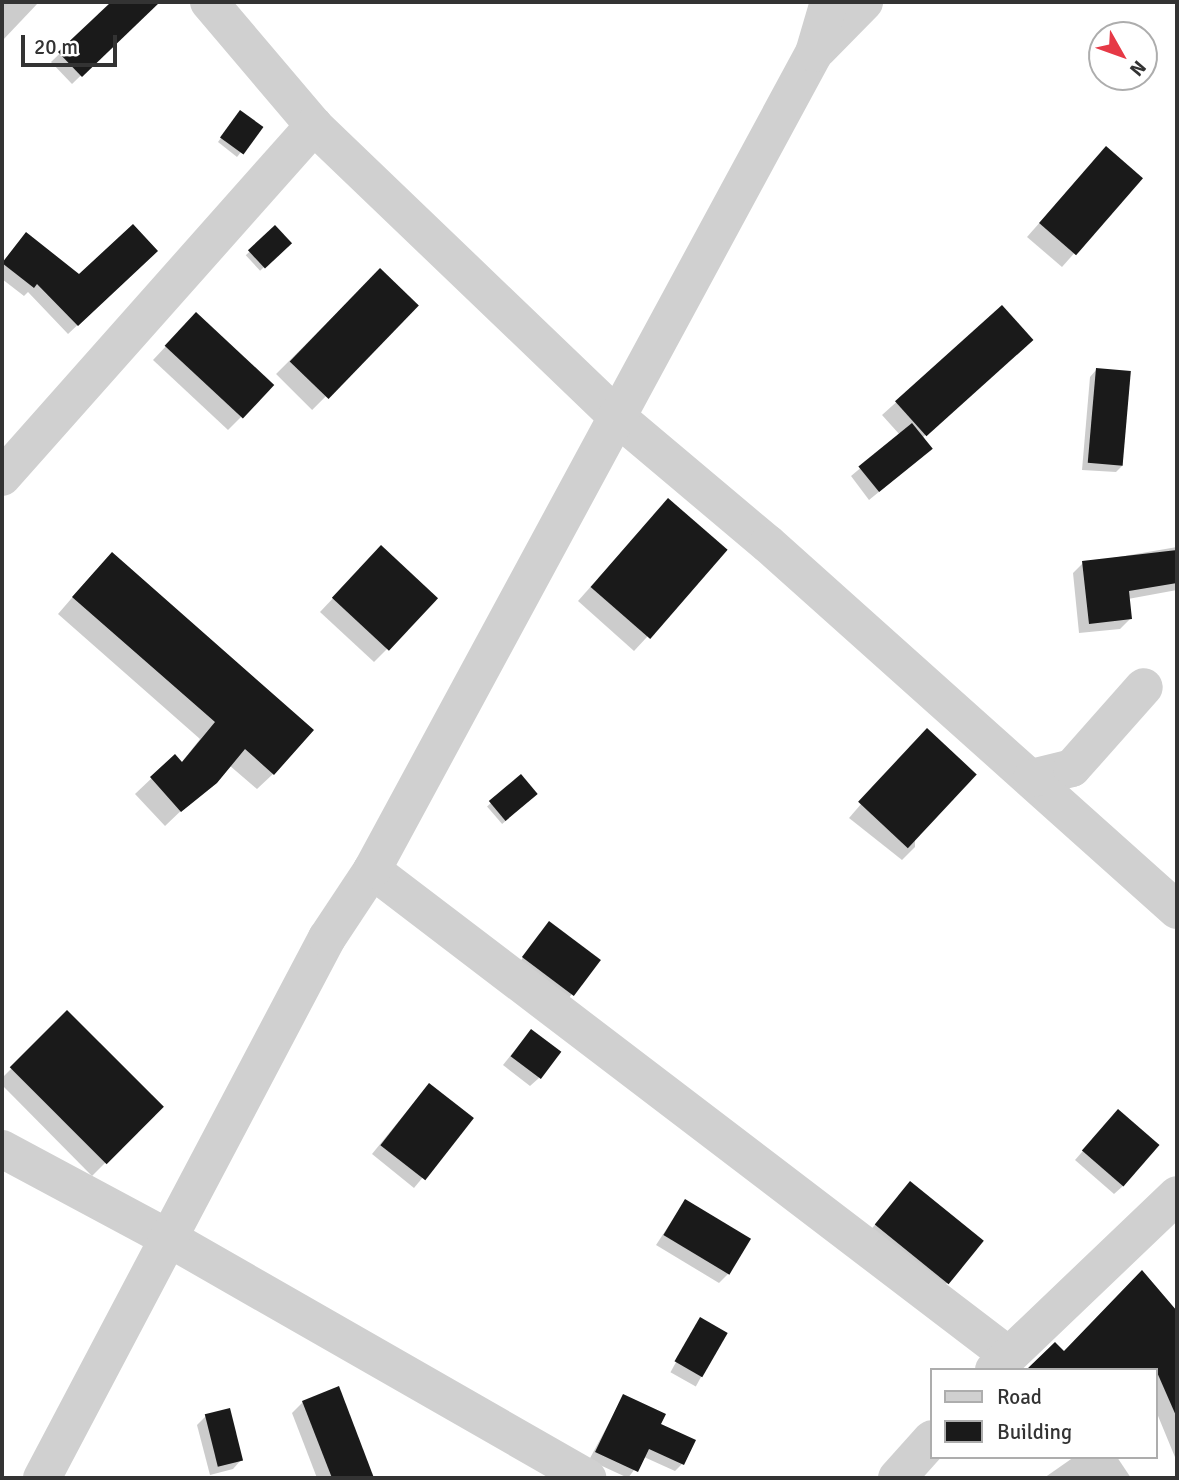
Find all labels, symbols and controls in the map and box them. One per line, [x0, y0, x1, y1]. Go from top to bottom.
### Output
scale bar [24, 21, 121, 65]
north arrow [1088, 21, 1158, 91]
text: 20 m [34, 34, 78, 60]
text: N [1124, 55, 1151, 81]
legend [930, 1368, 1158, 1459]
text: Road [997, 1384, 1042, 1410]
text: Building [997, 1419, 1072, 1445]

